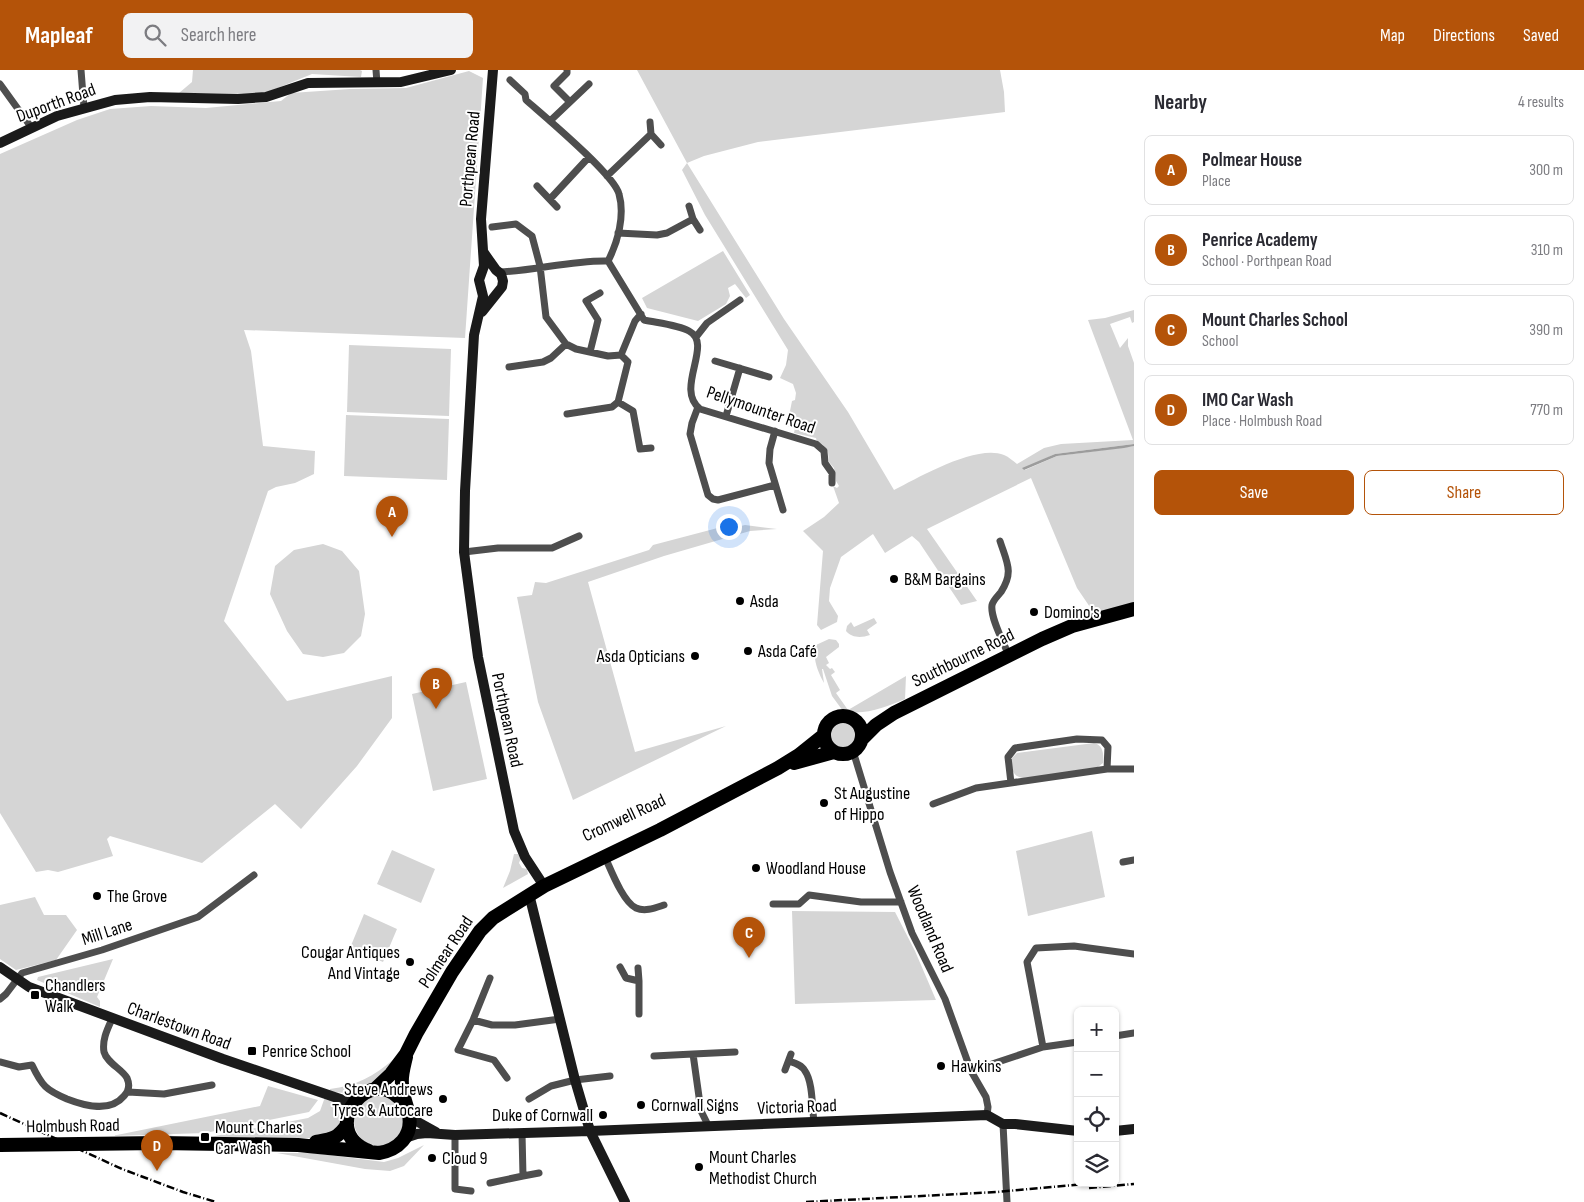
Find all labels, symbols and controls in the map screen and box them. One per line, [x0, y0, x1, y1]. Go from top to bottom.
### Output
search box [123, 13, 473, 58]
text: Mapleaf [25, 21, 93, 50]
icon: search [141, 21, 169, 49]
text: Search here [181, 24, 256, 47]
text: Map [1380, 25, 1405, 46]
text: Directions [1433, 25, 1495, 46]
text: Saved [1523, 25, 1559, 46]
street label: Duporth Road [14, 79, 98, 127]
text: Nearby [1154, 90, 1207, 115]
text: 4 results [1518, 93, 1564, 112]
street label: Porthpean Road [455, 110, 485, 208]
text: Polmear House [1202, 149, 1302, 172]
text: A [1167, 161, 1175, 180]
text: 300 m [1529, 161, 1563, 180]
text: Place [1202, 172, 1231, 191]
text: Penrice Academy [1202, 229, 1318, 252]
text: B [1167, 241, 1175, 260]
text: 310 m [1531, 241, 1563, 260]
text: School · Porthpean Road [1202, 252, 1332, 271]
text: Mount Charles School [1202, 309, 1348, 332]
text: C [1167, 321, 1175, 340]
text: 390 m [1529, 321, 1563, 340]
text: School [1202, 332, 1238, 351]
street label: Pellymounter Road [704, 382, 818, 438]
text: IMO Car Wash [1202, 389, 1293, 412]
text: D [1167, 401, 1175, 420]
text: 770 m [1530, 401, 1563, 420]
text: Place · Holmbush Road [1202, 412, 1322, 431]
button: Save [1154, 470, 1354, 515]
button: Share [1364, 470, 1564, 515]
pin: A [376, 496, 408, 537]
your location [716, 514, 742, 540]
place label: B&M Bargains [904, 569, 986, 590]
marker: B&M Bargains [888, 573, 900, 585]
place label: Asda [749, 591, 779, 612]
marker: Asda [734, 595, 746, 607]
place label: Domino's [1044, 602, 1100, 623]
marker: Domino's [1028, 606, 1040, 618]
street label: Southbourne Road [908, 624, 1018, 692]
place label: Asda Café [757, 641, 817, 662]
marker: Asda Café [742, 645, 754, 657]
place label: Asda Opticians [596, 646, 685, 667]
marker: Asda Opticians [689, 650, 701, 662]
pin: B [420, 668, 452, 709]
street label: Porthpean Road [487, 671, 527, 769]
place label: St Augustine of Hippo [834, 783, 910, 825]
street label: Cromwell Road [579, 790, 669, 846]
marker: St Augustine of Hippo [818, 797, 830, 809]
place label: Woodland House [766, 858, 866, 879]
marker: Woodland House [750, 862, 762, 874]
street label: Woodland Road [902, 882, 958, 976]
place label: The Grove [107, 886, 167, 907]
marker: The Grove [91, 890, 103, 902]
street label: Polmear Road [414, 912, 478, 992]
street label: Mill Lane [79, 914, 135, 950]
pin: C [733, 917, 765, 958]
place label: Cougar Antiques And Vintage [301, 942, 400, 984]
marker: Cougar Antiques And Vintage [404, 956, 416, 968]
place label: Chandlers Walk [45, 975, 106, 1017]
marker: Chandlers Walk [29, 989, 41, 1001]
street label: Charlestown Road [124, 997, 234, 1055]
map controls [1074, 1007, 1119, 1187]
button: + [1074, 1007, 1119, 1052]
place label: Penrice School [262, 1041, 351, 1062]
marker: Penrice School [246, 1045, 258, 1057]
button: − [1074, 1052, 1119, 1097]
place label: Hawkins [951, 1056, 1001, 1077]
marker: Hawkins [935, 1060, 947, 1072]
place label: Steve Andrews Tyres & Autocare [332, 1079, 433, 1121]
marker: Steve Andrews Tyres & Autocare [437, 1093, 449, 1105]
place label: Cornwall Signs [651, 1095, 739, 1116]
street label: Victoria Road [757, 1095, 837, 1119]
button: locate [1074, 1097, 1119, 1142]
marker: Cornwall Signs [635, 1099, 647, 1111]
place label: Duke of Cornwall [492, 1105, 593, 1126]
marker: Duke of Cornwall [597, 1109, 609, 1121]
street label: Holmbush Road [26, 1115, 120, 1137]
place label: Mount Charles Car Wash [215, 1117, 302, 1159]
pin: D [141, 1130, 173, 1171]
marker: Mount Charles Car Wash [199, 1131, 211, 1143]
button: layers [1074, 1142, 1119, 1187]
place label: Mount Charles Methodist Church [709, 1147, 817, 1189]
place label: Cloud 9 [442, 1148, 487, 1169]
marker: Cloud 9 [426, 1152, 438, 1164]
marker: Mount Charles Methodist Church [693, 1161, 705, 1173]

